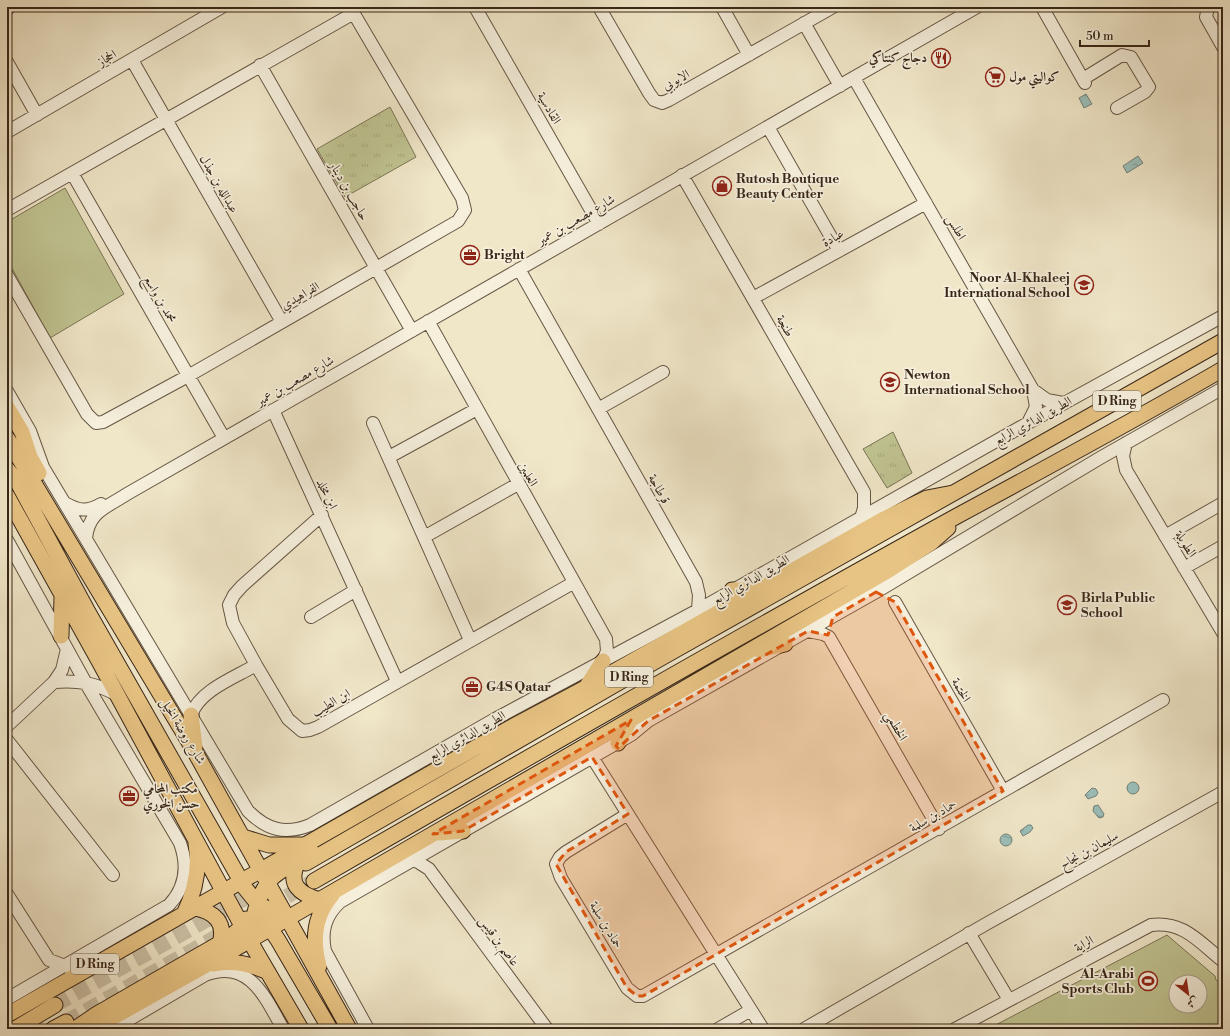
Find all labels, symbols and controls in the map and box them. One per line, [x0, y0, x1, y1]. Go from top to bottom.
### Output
scale bar [1080, 22, 1149, 48]
text: 50 m [1086, 29, 1114, 44]
street label: الحجاز [93, 46, 120, 71]
restaurant icon: دجاج كنتاكي [930, 47, 952, 69]
place label: دجاج كنتاكي [868, 50, 927, 70]
street label: الايوبي [660, 66, 694, 96]
supermarket icon: كواليتي مول [984, 66, 1006, 88]
place label: كواليتي مول [1009, 69, 1059, 89]
street label: القادسية [533, 89, 565, 127]
street label: عبدالله بن جذل [196, 152, 242, 216]
street label: حاجب بن دينار [324, 157, 372, 224]
place label: Rutosh Boutique Beauty Center [736, 171, 839, 202]
shop icon: Rutosh Boutique Beauty Center [711, 175, 733, 197]
street label: شارع مصعب بن عمير [532, 191, 619, 252]
street label: اطلس [942, 211, 970, 243]
street label: عبادة [819, 225, 847, 251]
office icon: Bright [459, 244, 481, 266]
place label: Bright [484, 247, 525, 263]
place label: Noor Al-Khaleej International School [944, 270, 1071, 301]
street label: محمد بن واسع [136, 272, 180, 328]
school or university icon: Noor Al-Khaleej International School [1073, 274, 1095, 296]
street label: الفراهيدي [278, 278, 324, 315]
street label: طنجة [772, 312, 798, 340]
street label: شارع مصعب بن عمير [251, 352, 338, 413]
place label: Newton International School [904, 367, 1030, 398]
school or university icon: Newton International School [879, 371, 901, 393]
road number: D Ring [1093, 391, 1141, 411]
street label: الطريق الدائري الرابع [991, 393, 1077, 452]
street label: العلمين [515, 459, 541, 489]
street label: قرطاجة [644, 471, 674, 507]
street label: ابن مخلد [313, 476, 341, 512]
street label: الطويلة [1171, 527, 1200, 560]
street label: الطريق الدائري الرابع [710, 551, 795, 612]
place label: Birla Public School [1081, 590, 1155, 621]
school or university icon: Birla Public School [1056, 594, 1078, 616]
road number: D Ring [605, 667, 653, 687]
street label: الختمة [948, 675, 974, 705]
office icon: G4S Qatar [461, 676, 483, 698]
place label: G4S Qatar [486, 679, 551, 695]
street label: ابن الطيب [309, 685, 354, 721]
street label: شارع روضة الخيل [154, 695, 209, 769]
street label: الطريق الدائري الرابع [426, 707, 511, 768]
street label: الخطمي [878, 708, 911, 746]
place label: مكتب المحامي حسن الخوري [142, 781, 200, 815]
office icon: مكتب المحامي حسن الخوري [118, 785, 140, 807]
street label: حماد بن سلمة [907, 796, 959, 836]
street label: سليمان بن نجاح [1057, 827, 1123, 875]
street label: حماد بن سلمة [586, 899, 626, 951]
street label: عاصم بن قيس [471, 913, 523, 972]
street label: الراية [1072, 932, 1097, 956]
road number: D Ring [71, 954, 119, 974]
place label: Al-Arabi Sports Club [1062, 966, 1134, 997]
sports icon: Al-Arabi Sports Club [1137, 970, 1159, 992]
north arrow [1168, 974, 1208, 1014]
text: ش [1184, 993, 1201, 1011]

